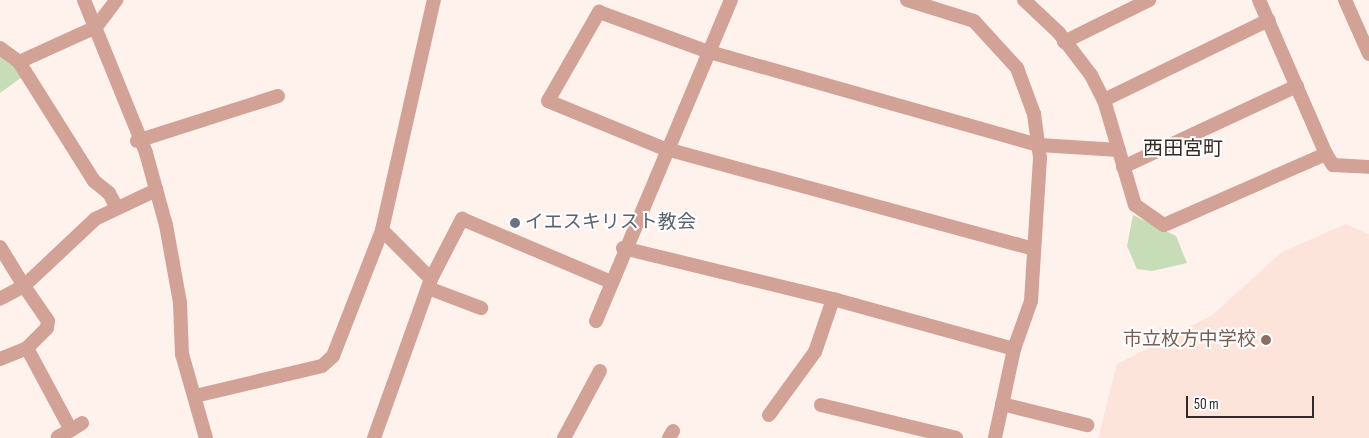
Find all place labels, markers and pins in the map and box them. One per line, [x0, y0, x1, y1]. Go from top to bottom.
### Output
place label: イエスキリスト教会 [525, 212, 696, 234]
marker: イエスキリスト教会 [509, 217, 521, 229]
place label: 市立枚方中学校 [1123, 329, 1256, 351]
marker: 市立枚方中学校 [1260, 334, 1272, 346]

